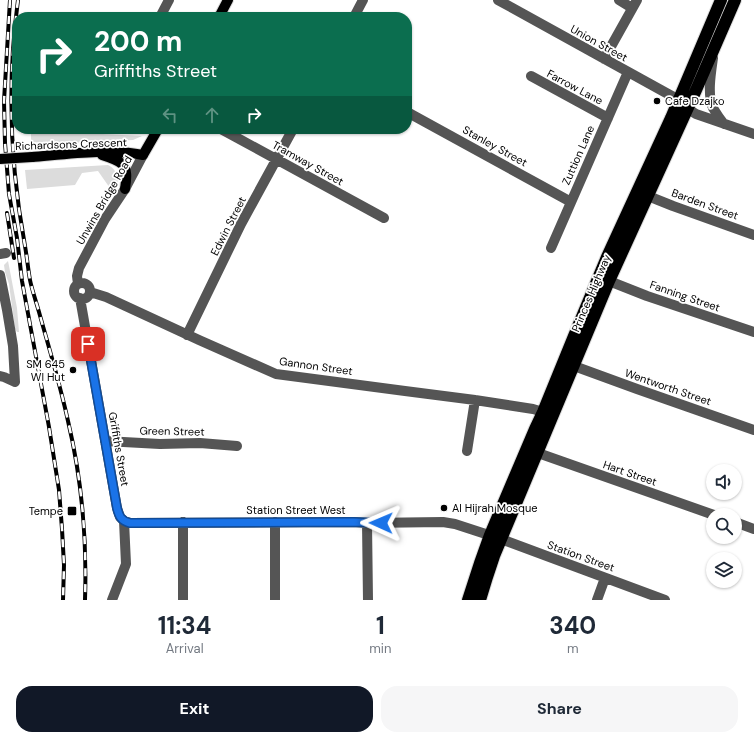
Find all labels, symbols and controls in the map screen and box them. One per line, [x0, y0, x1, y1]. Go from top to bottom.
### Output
street label: Union Street [568, 22, 630, 64]
text: 200 m [94, 23, 182, 60]
icon: right [28, 28, 80, 80]
text: Griffiths Street [94, 59, 217, 83]
street label: Farrow Lane [545, 66, 605, 108]
place label: Cafe Dzajko [665, 94, 725, 108]
marker: Cafe Dzajko [652, 96, 662, 106]
icon: left [159, 104, 181, 126]
icon: ahead [201, 104, 223, 126]
icon: right [243, 104, 265, 126]
street label: Stanley Street [460, 123, 530, 169]
street label: Zuttion Lane [559, 123, 597, 187]
street label: Richardsons Crescent [15, 135, 127, 153]
street label: Tramway Street [270, 138, 346, 188]
street label: Unwins Bridge Road [73, 153, 135, 247]
street label: Barden Street [670, 185, 740, 223]
street label: Edwin Street [207, 194, 249, 258]
street label: Princes Highway [568, 252, 614, 334]
street label: Fanning Street [648, 277, 722, 315]
pin [71, 327, 105, 361]
icon: arrive [77, 333, 99, 355]
street label: Gannon Street [278, 354, 354, 378]
place label: SM 645 WI Hut [26, 357, 65, 384]
marker: SM 645 WI Hut [68, 365, 78, 375]
street label: Wentworth Street [623, 366, 713, 408]
street label: Griffiths Street [106, 411, 132, 487]
street label: Green Street [139, 423, 205, 439]
street label: Hart Street [601, 457, 659, 489]
map controls [706, 464, 742, 588]
button: sound [706, 464, 742, 500]
place label: Al Hijrah Mosque [452, 501, 538, 515]
position arrow [360, 502, 402, 544]
street label: Station Street West [246, 503, 346, 517]
marker: Al Hijrah Mosque [439, 503, 449, 513]
place label: Tempe [29, 504, 63, 518]
marker: Tempe [66, 505, 78, 517]
button: search [706, 508, 742, 544]
street label: Station Street [546, 537, 616, 575]
button: layers [706, 552, 742, 588]
text: 11:34 [158, 610, 211, 641]
text: 1 [376, 610, 385, 641]
text: 340 [549, 610, 596, 641]
text: Arrival [166, 640, 204, 657]
text: min [369, 640, 391, 657]
text: m [567, 640, 578, 657]
button: Exit [16, 686, 373, 732]
button: Share [381, 686, 738, 732]

